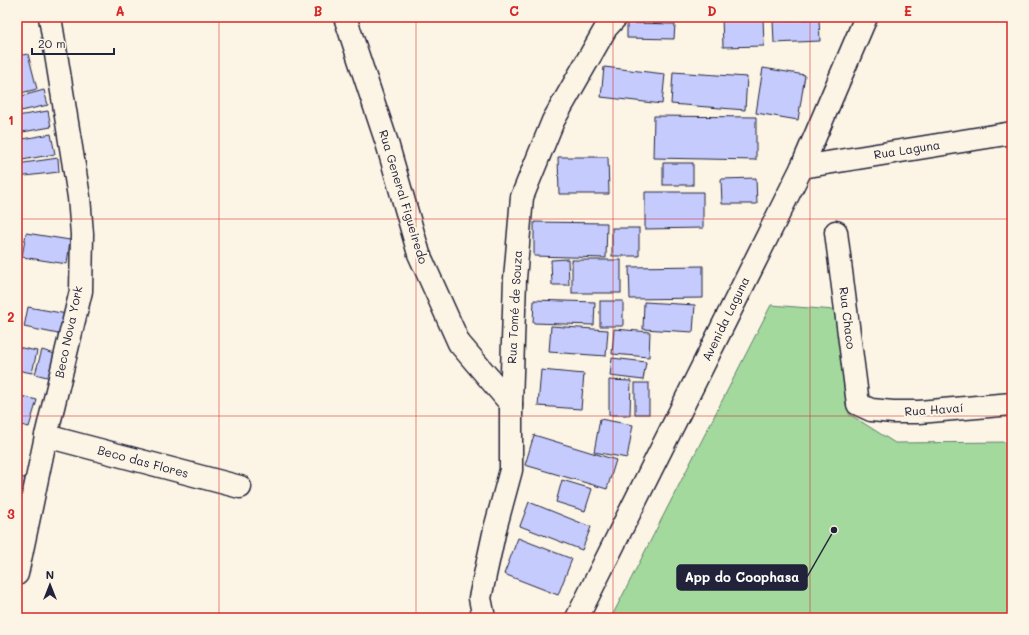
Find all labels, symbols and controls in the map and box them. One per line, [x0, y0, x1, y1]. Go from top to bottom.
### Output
text: A [115, 2, 125, 19]
text: B [314, 2, 323, 19]
text: C [509, 2, 519, 19]
text: D [707, 2, 717, 19]
text: E [904, 2, 912, 19]
scale bar [32, 30, 114, 56]
text: 20 m [38, 35, 66, 51]
text: 1 [8, 111, 14, 128]
street label: Rua General Figueiredo [376, 128, 432, 266]
street label: Rua Laguna [872, 136, 941, 162]
street label: Rua Tomé de Souza [503, 250, 525, 364]
street label: Avenida Laguna [698, 274, 752, 363]
street label: Beco Nova York [50, 284, 86, 379]
street label: Rua Chaco [836, 286, 860, 350]
text: 2 [7, 308, 15, 325]
street label: Rua Havaí [904, 399, 964, 419]
street label: Beco das Flores [96, 441, 191, 481]
text: 3 [7, 505, 15, 522]
north arrow [30, 565, 70, 605]
callout: App do Coophasa [677, 565, 807, 590]
text: N [46, 567, 54, 582]
text: App do Coophasa [685, 568, 799, 585]

